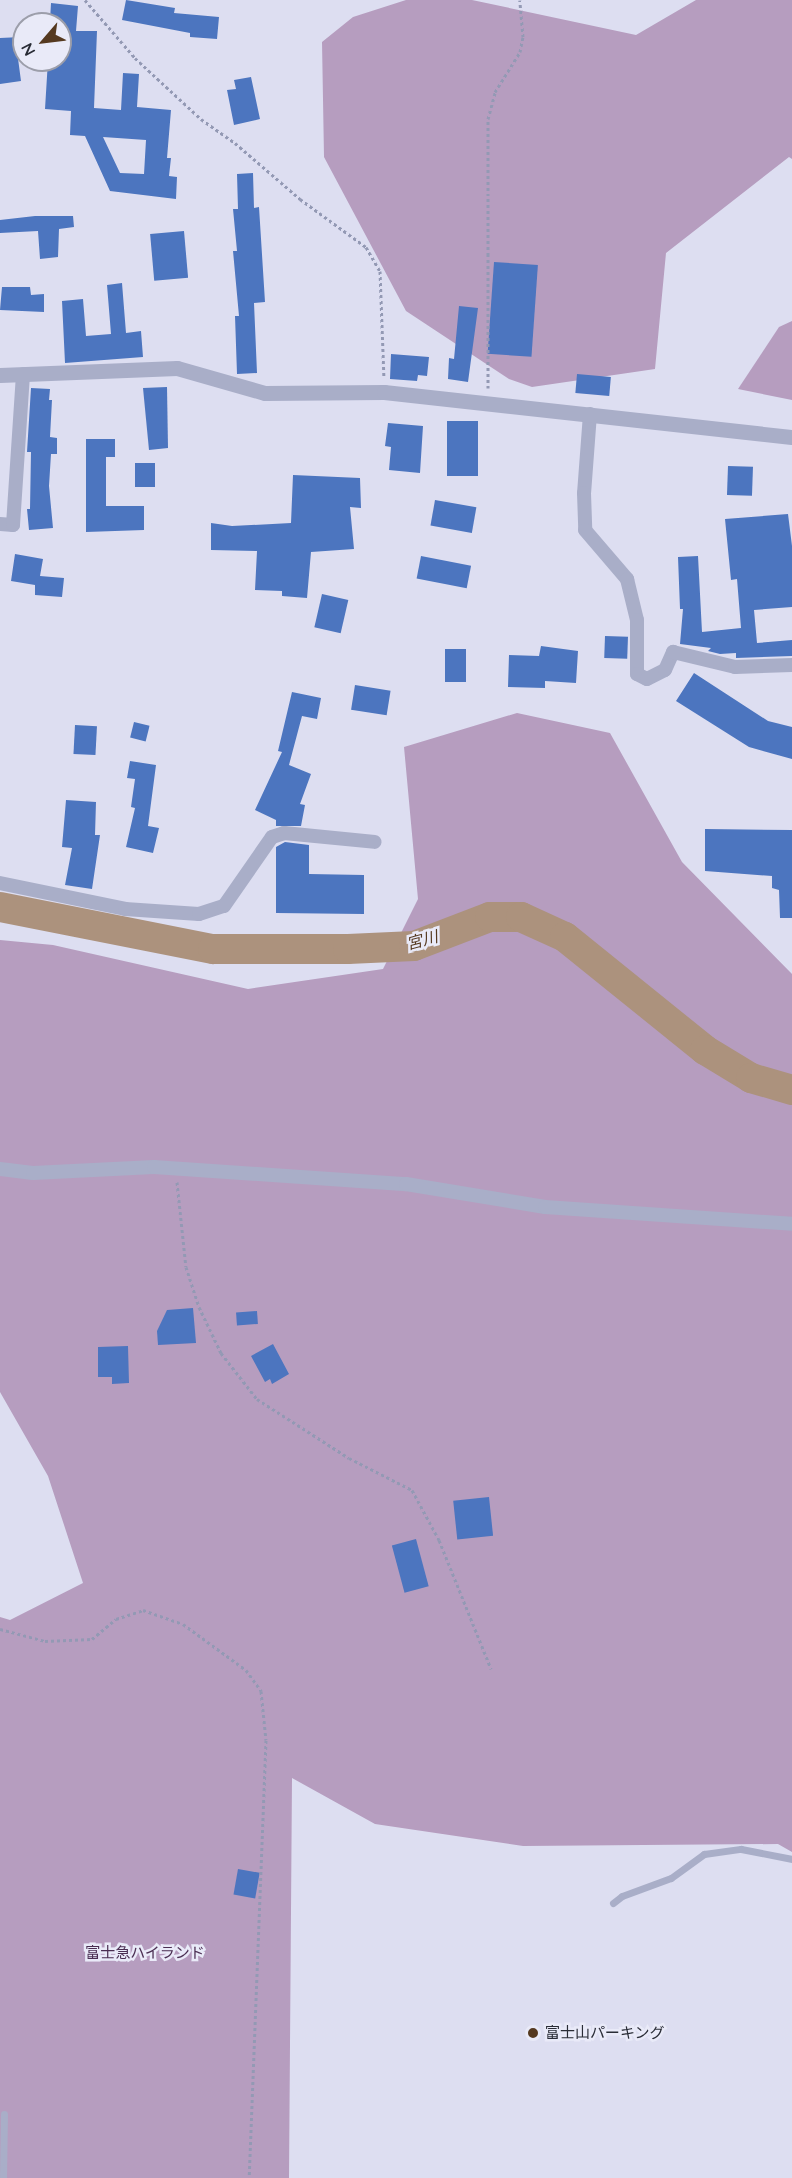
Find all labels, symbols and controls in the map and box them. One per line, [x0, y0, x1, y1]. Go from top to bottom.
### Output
north arrow [12, 12, 72, 72]
text: N [16, 40, 39, 59]
water label: 宮川 [404, 927, 440, 953]
park label: 富士急ハイランド [85, 1944, 205, 1962]
place label: 富士山パーキング [545, 2024, 665, 2042]
marker: 富士山パーキング [526, 2026, 540, 2040]

